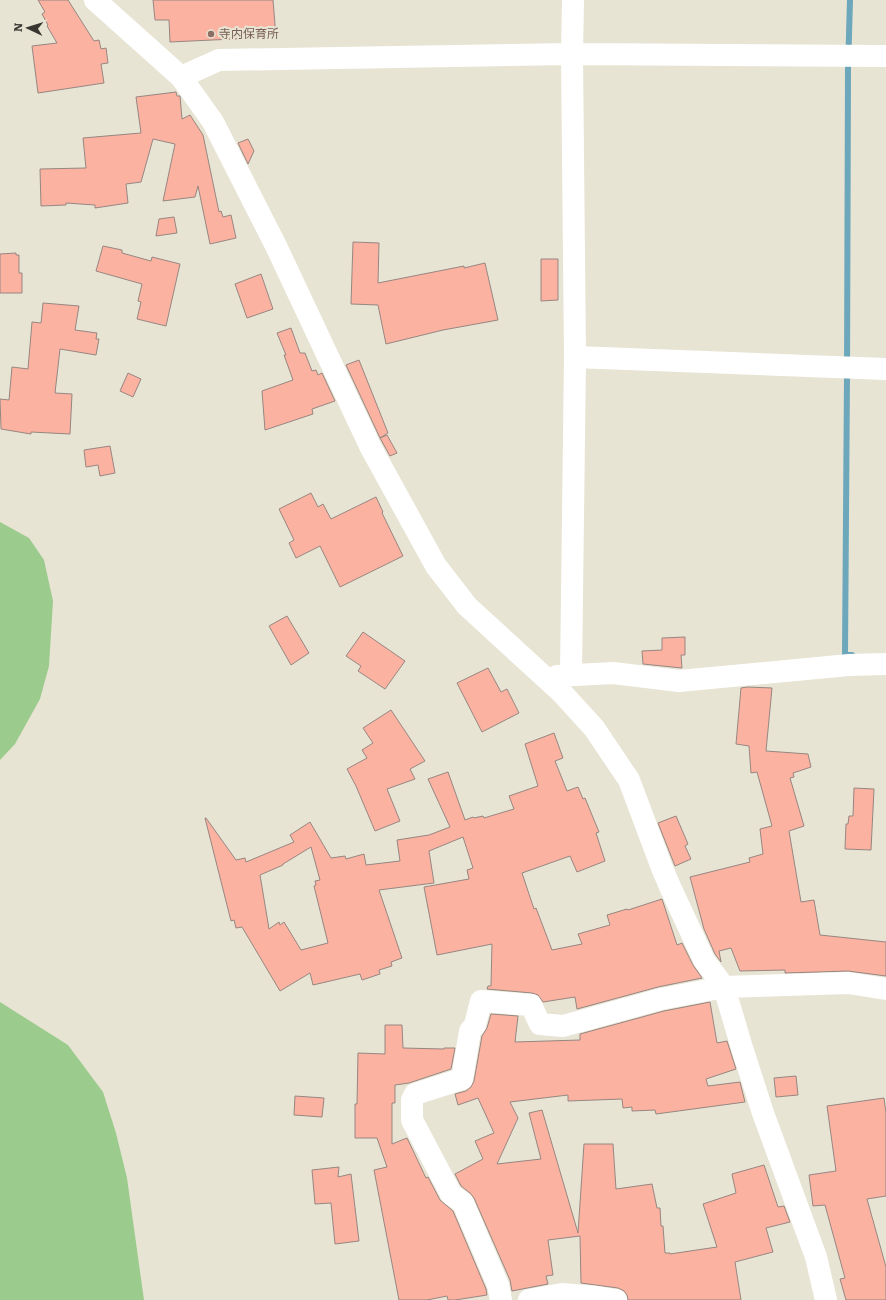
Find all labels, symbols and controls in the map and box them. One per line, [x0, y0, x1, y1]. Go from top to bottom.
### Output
north arrow [8, 8, 48, 48]
text: N [9, 22, 25, 32]
place label: 寺内保育所 [219, 24, 279, 42]
marker: 寺内保育所 [206, 29, 216, 39]

